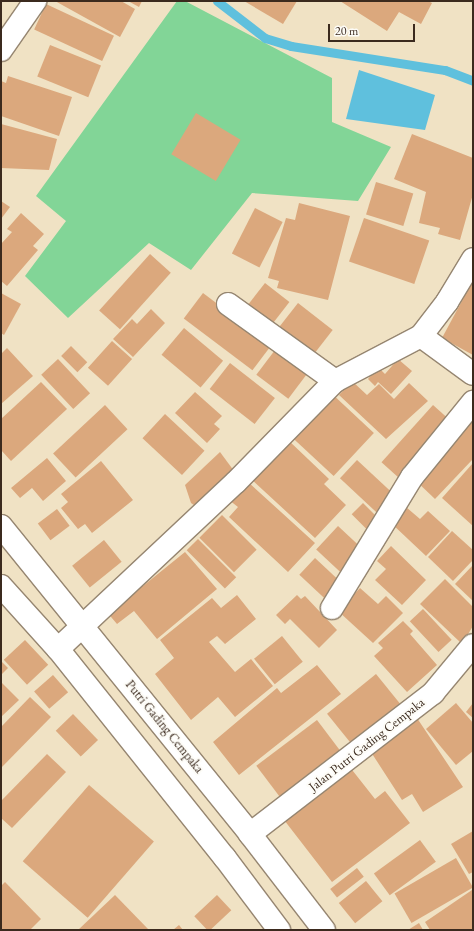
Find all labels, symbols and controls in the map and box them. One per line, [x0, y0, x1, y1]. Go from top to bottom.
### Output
scale bar [330, 16, 417, 42]
text: 20 m [335, 23, 358, 39]
street label: Putri Gading Cempaka [122, 677, 206, 777]
street label: Jalan Putri Gading Cempaka [306, 695, 428, 795]

